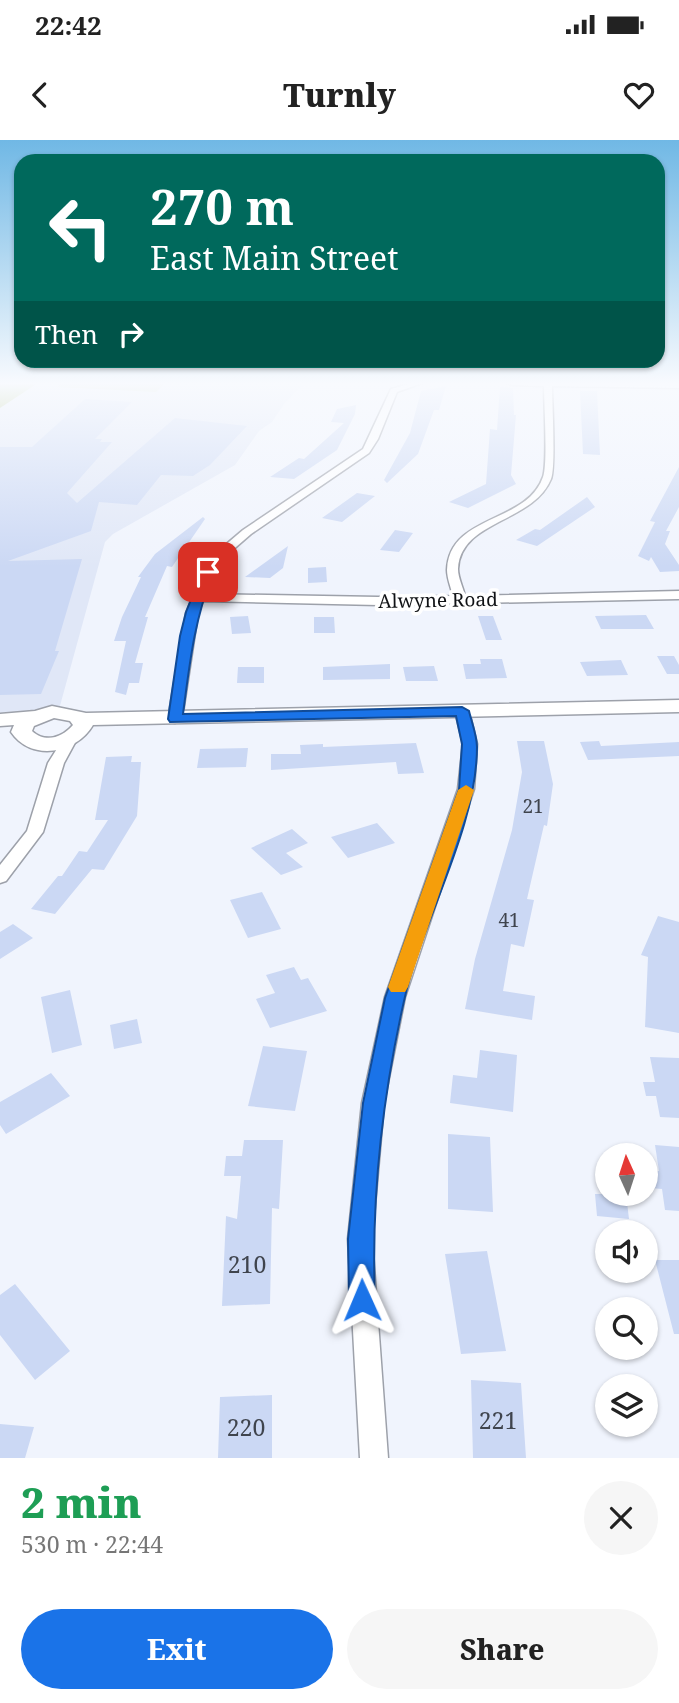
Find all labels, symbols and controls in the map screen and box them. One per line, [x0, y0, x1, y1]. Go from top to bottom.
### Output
text: 22:42 [35, 7, 102, 43]
text: Turnly [283, 73, 396, 116]
icon: back [21, 76, 59, 114]
icon: heart [620, 76, 658, 114]
text: 270 m [150, 173, 294, 239]
icon: left [35, 182, 126, 273]
text: East Main Street [150, 236, 398, 279]
icon: right [112, 315, 150, 353]
text: Then [35, 316, 98, 352]
pin [178, 542, 238, 602]
icon: arrive [189, 553, 227, 591]
street label: Alwyne Road [378, 586, 498, 614]
house number: 21 [522, 793, 544, 819]
house number: 41 [498, 907, 520, 933]
north arrow [595, 1143, 658, 1206]
map controls [595, 1143, 658, 1437]
button: sound [595, 1220, 658, 1283]
house number: 210 [228, 1248, 266, 1280]
position arrow [325, 1263, 399, 1337]
button: search [595, 1297, 658, 1360]
button: layers [595, 1374, 658, 1437]
house number: 221 [479, 1404, 517, 1436]
house number: 220 [227, 1411, 265, 1443]
text: 2 min [21, 1473, 142, 1530]
button: close [584, 1481, 658, 1555]
text: 530 m · 22:44 [21, 1528, 163, 1560]
button: Exit [21, 1609, 333, 1689]
button: Share [347, 1609, 658, 1689]

